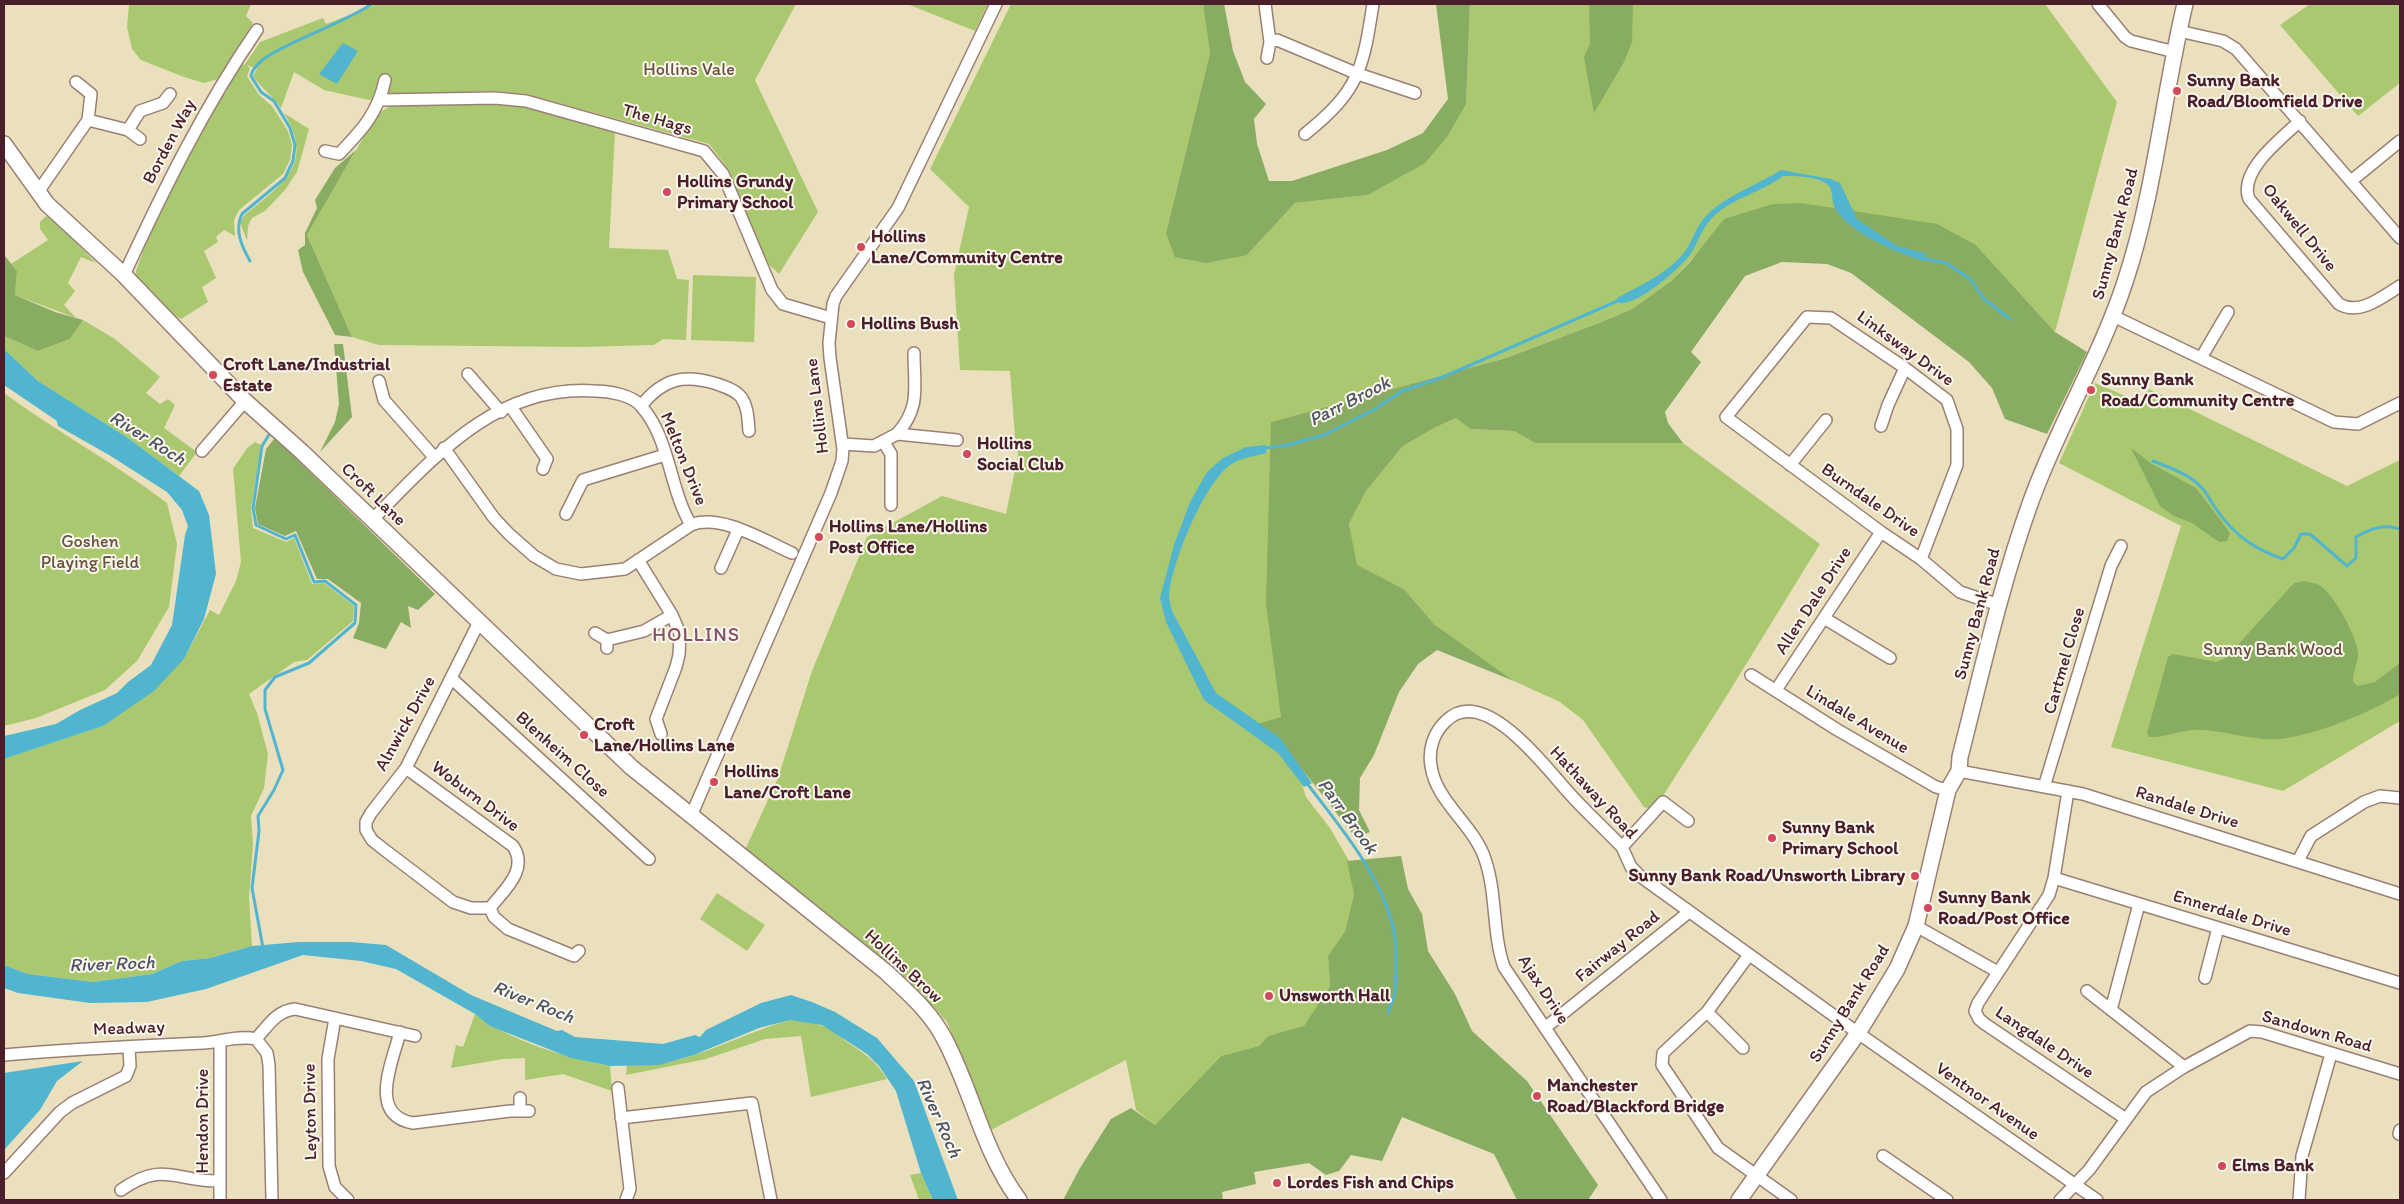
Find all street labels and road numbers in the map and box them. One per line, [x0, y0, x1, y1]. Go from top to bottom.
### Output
street label: Borden Way [139, 96, 201, 188]
street label: The Hags [620, 100, 694, 140]
street label: Sunny Bank Road [2088, 166, 2144, 302]
street label: Oakwell Drive [2257, 180, 2341, 276]
street label: Linksway Drive [1852, 306, 1958, 392]
street label: Hollins Lane [801, 357, 835, 455]
street label: Melton Drive [655, 409, 711, 509]
street label: Croft Lane [336, 459, 410, 531]
street label: Burndale Drive [1817, 459, 1923, 543]
street label: Allen Dale Drive [1771, 543, 1857, 659]
street label: Sunny Bank Road [1950, 546, 2006, 682]
street label: Cartmel Close [2039, 605, 2091, 717]
street label: Alnwick Drive [371, 673, 441, 775]
street label: Lindale Avenue [1802, 681, 1912, 759]
street label: Blenheim Close [510, 707, 614, 803]
street label: Hathaway Road [1544, 742, 1642, 844]
street label: Woburn Drive [427, 757, 523, 837]
street label: Randale Drive [2133, 782, 2241, 834]
street label: Ennerdale Drive [2170, 886, 2294, 942]
street label: Fairway Road [1571, 906, 1665, 988]
street label: Hollins Brow [859, 925, 947, 1009]
street label: Sunny Bank Road [1805, 941, 1895, 1067]
street label: Ajax Drive [1513, 951, 1573, 1029]
street label: Langdale Drive [1990, 1002, 2098, 1084]
street label: Sandown Road [2259, 1006, 2375, 1058]
street label: Meadway [93, 1017, 165, 1041]
street label: Ventnor Avenue [1931, 1058, 2043, 1146]
street label: Leyton Drive [299, 1063, 323, 1161]
street label: Hendon Drive [192, 1069, 214, 1173]

